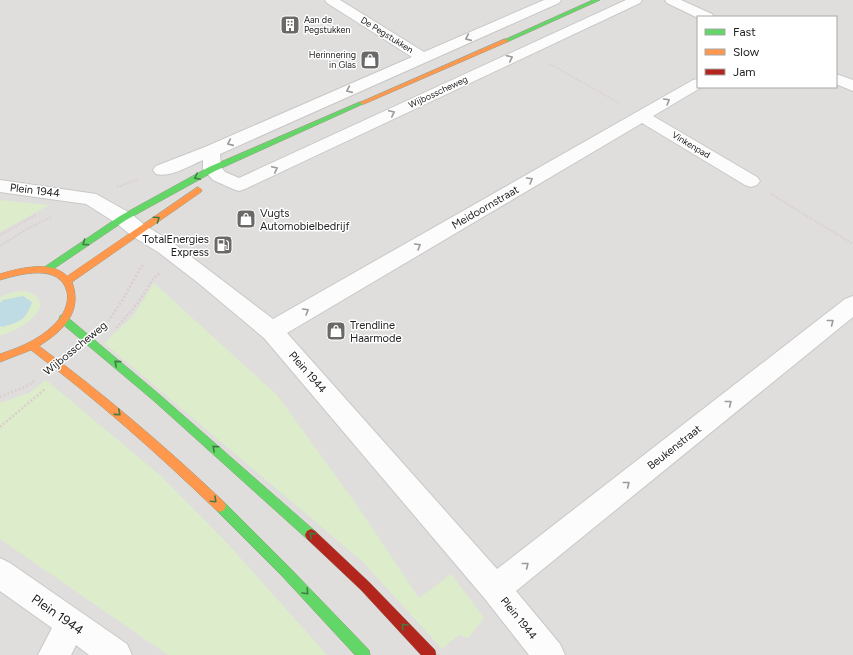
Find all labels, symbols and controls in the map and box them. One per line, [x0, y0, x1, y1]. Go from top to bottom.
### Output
building icon: Aan de Pegstukken [279, 14, 301, 36]
place label: Aan de Pegstukken [304, 14, 351, 35]
street label: De Pegstukken [359, 14, 416, 55]
legend [697, 16, 837, 88]
text: Fast [733, 25, 756, 39]
one-way arrow [465, 33, 472, 41]
text: Slow [733, 45, 760, 59]
place label: Herinnering in Glas [309, 49, 356, 70]
shop icon: Herinnering in Glas [359, 49, 381, 71]
one-way arrow [506, 55, 513, 63]
text: Jam [733, 65, 756, 79]
street label: Wijbosscheweg [407, 73, 469, 110]
one-way arrow [346, 86, 353, 94]
one-way arrow [663, 99, 670, 106]
one-way arrow [389, 110, 396, 118]
street label: Vinkenpad [670, 129, 712, 160]
one-way arrow [226, 138, 233, 146]
one-way arrow [270, 166, 278, 174]
one-way arrow [193, 172, 201, 180]
one-way arrow [526, 178, 533, 185]
street label: Plein 1944 [9, 181, 61, 200]
street label: Meidoornstraat [449, 183, 521, 232]
place label: Vugts Automobielbedrijf [260, 207, 350, 233]
shop icon: Vugts Automobielbedrijf [235, 208, 257, 230]
one-way arrow [153, 216, 160, 224]
place label: TotalEnergies Express [143, 233, 209, 259]
fuel station icon: TotalEnergies Express [212, 234, 234, 256]
one-way arrow [82, 239, 89, 246]
one-way arrow [414, 243, 421, 250]
one-way arrow [301, 309, 309, 316]
street label: Wijbosscheweg [41, 319, 110, 378]
place label: Trendline Haarmode [350, 319, 401, 345]
shop icon: Trendline Haarmode [325, 320, 347, 342]
one-way arrow [826, 320, 833, 327]
street label: Plein 1944 [286, 349, 329, 396]
one-way arrow [114, 361, 121, 368]
one-way arrow [725, 401, 732, 408]
one-way arrow [113, 408, 121, 416]
street label: Beukenstraat [645, 422, 704, 472]
one-way arrow [212, 445, 220, 453]
one-way arrow [623, 482, 630, 489]
one-way arrow [209, 495, 217, 503]
one-way arrow [309, 533, 316, 540]
one-way arrow [521, 563, 528, 570]
one-way arrow [301, 587, 309, 595]
street label: Plein 1944 [29, 591, 87, 638]
street label: Plein 1944 [498, 595, 540, 642]
one-way arrow [402, 623, 409, 631]

